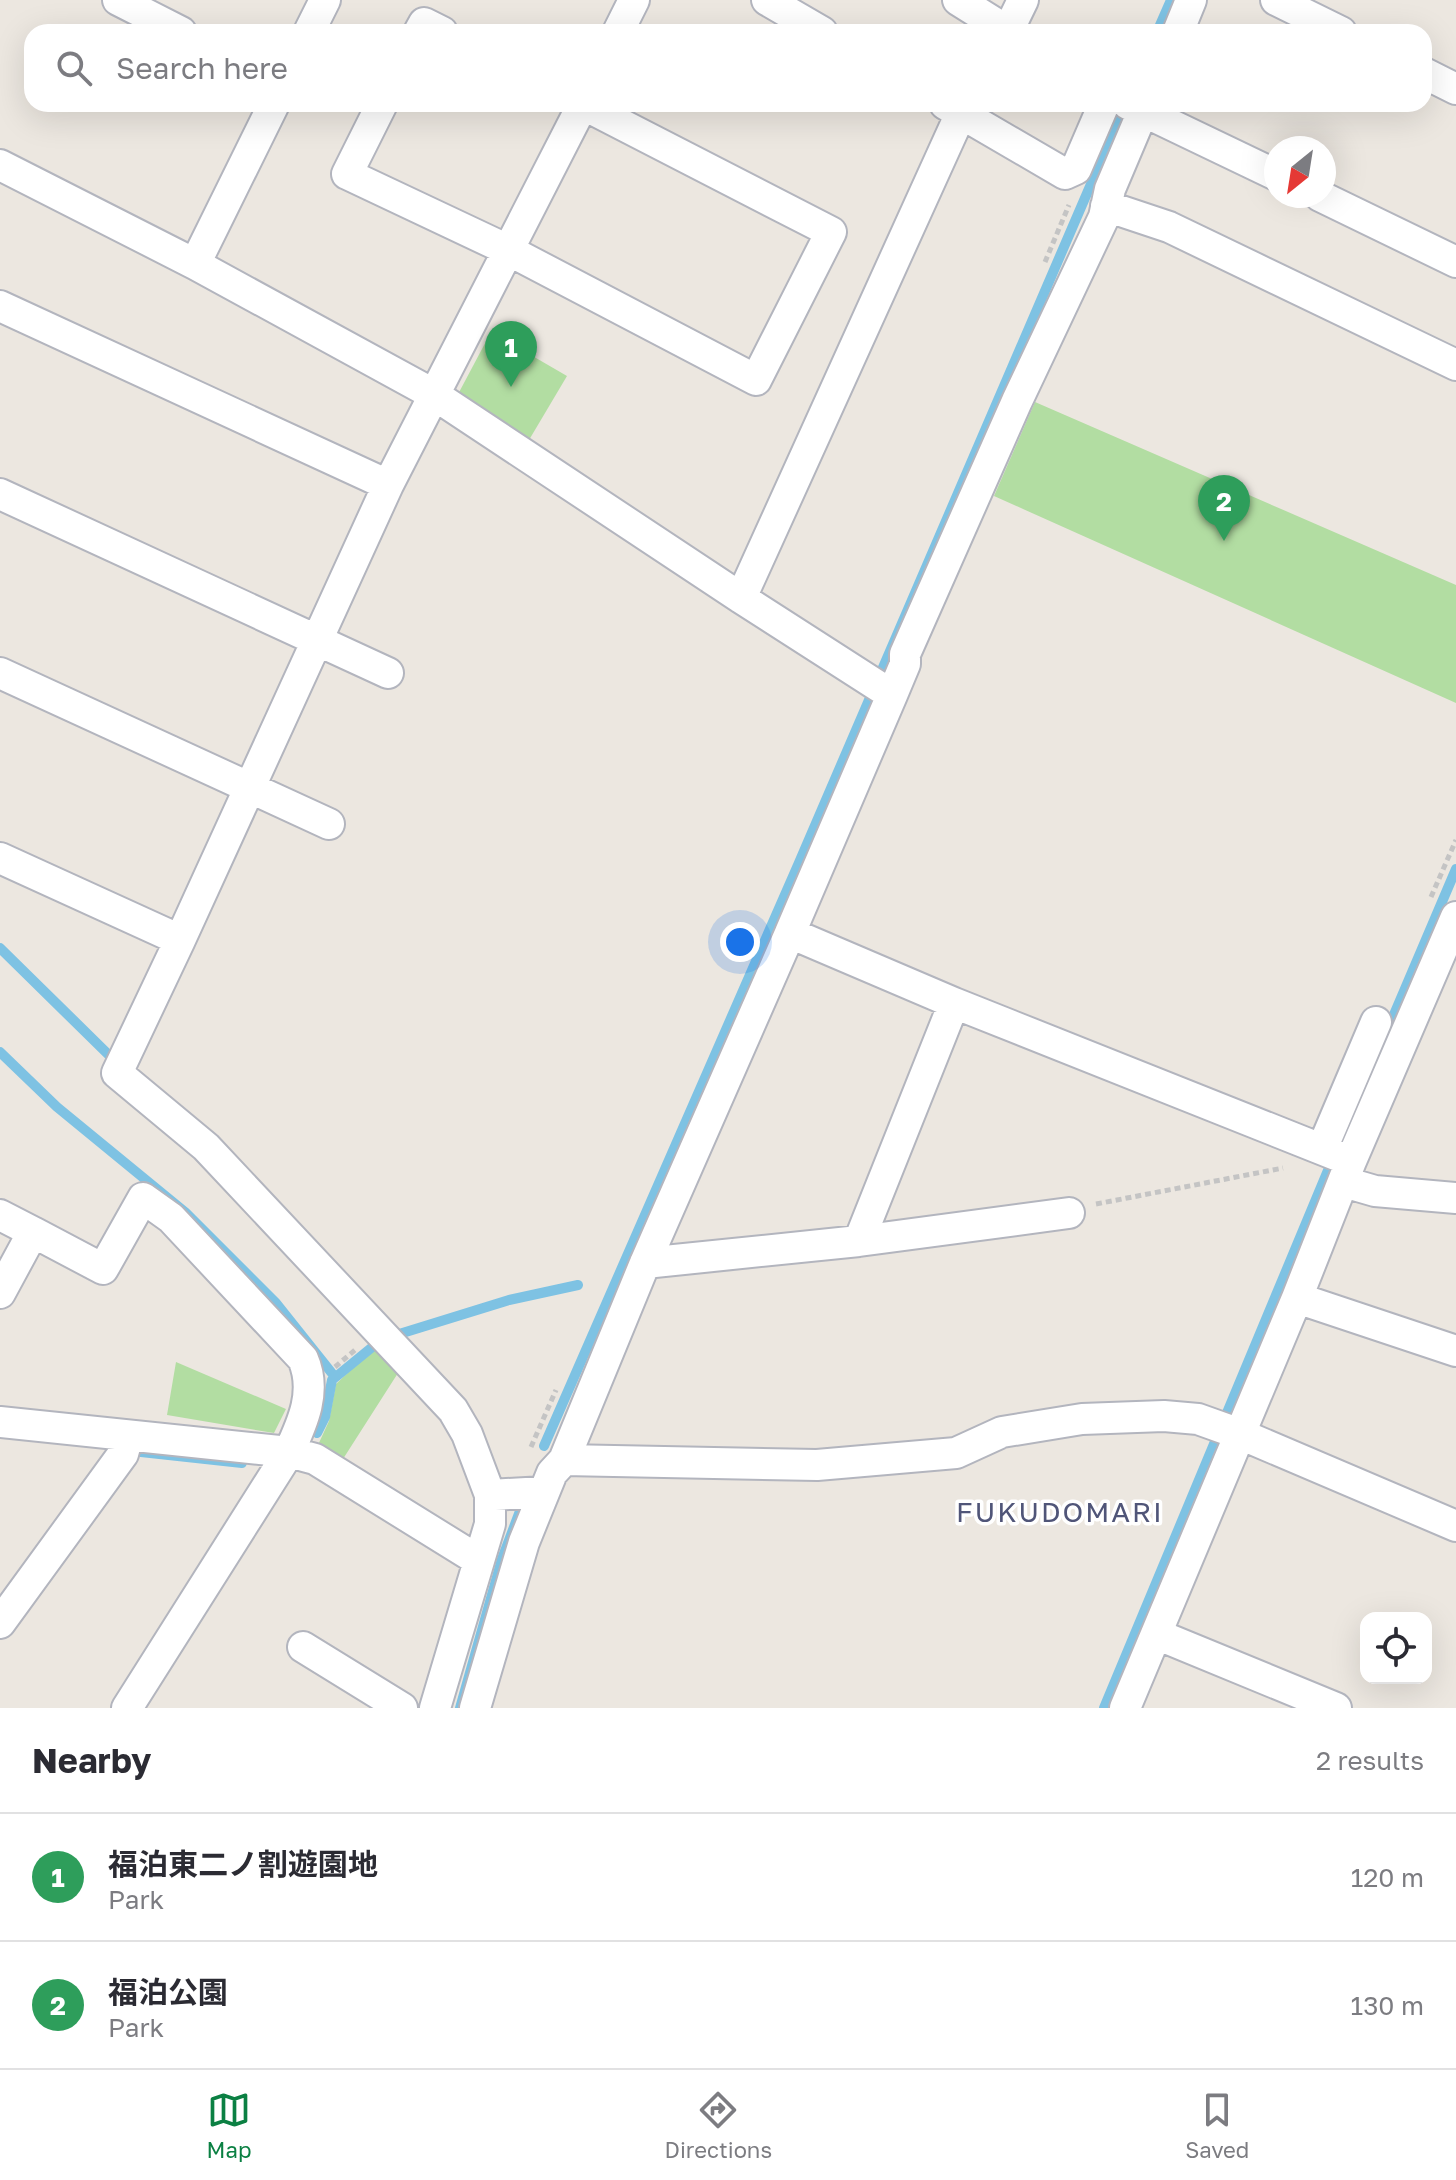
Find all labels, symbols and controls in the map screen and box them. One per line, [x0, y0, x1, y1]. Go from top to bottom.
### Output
search box [24, 24, 1432, 112]
icon: search [52, 46, 96, 90]
text: Search here [116, 50, 288, 86]
north arrow [1264, 136, 1336, 208]
pin: 1 [485, 321, 537, 387]
pin: 2 [1198, 475, 1250, 541]
your location [720, 922, 760, 962]
district label: FUKUDOMARI [956, 1495, 1164, 1528]
map controls [1360, 1612, 1432, 1684]
button: locate [1360, 1612, 1432, 1684]
text: Nearby [32, 1740, 152, 1780]
text: 2 results [1316, 1745, 1424, 1776]
text: 福泊東二ノ割遊園地 [108, 1846, 378, 1882]
text: 1 [51, 1862, 65, 1893]
text: 120 m [1351, 1862, 1424, 1893]
text: Park [108, 1884, 164, 1915]
text: 福泊公園 [108, 1974, 228, 2010]
text: 2 [50, 1990, 66, 2021]
text: 130 m [1351, 1990, 1424, 2021]
text: Park [108, 2012, 164, 2043]
tab: Map [207, 2088, 251, 2163]
tab: Directions [665, 2088, 772, 2163]
tab: Saved [1185, 2088, 1249, 2163]

